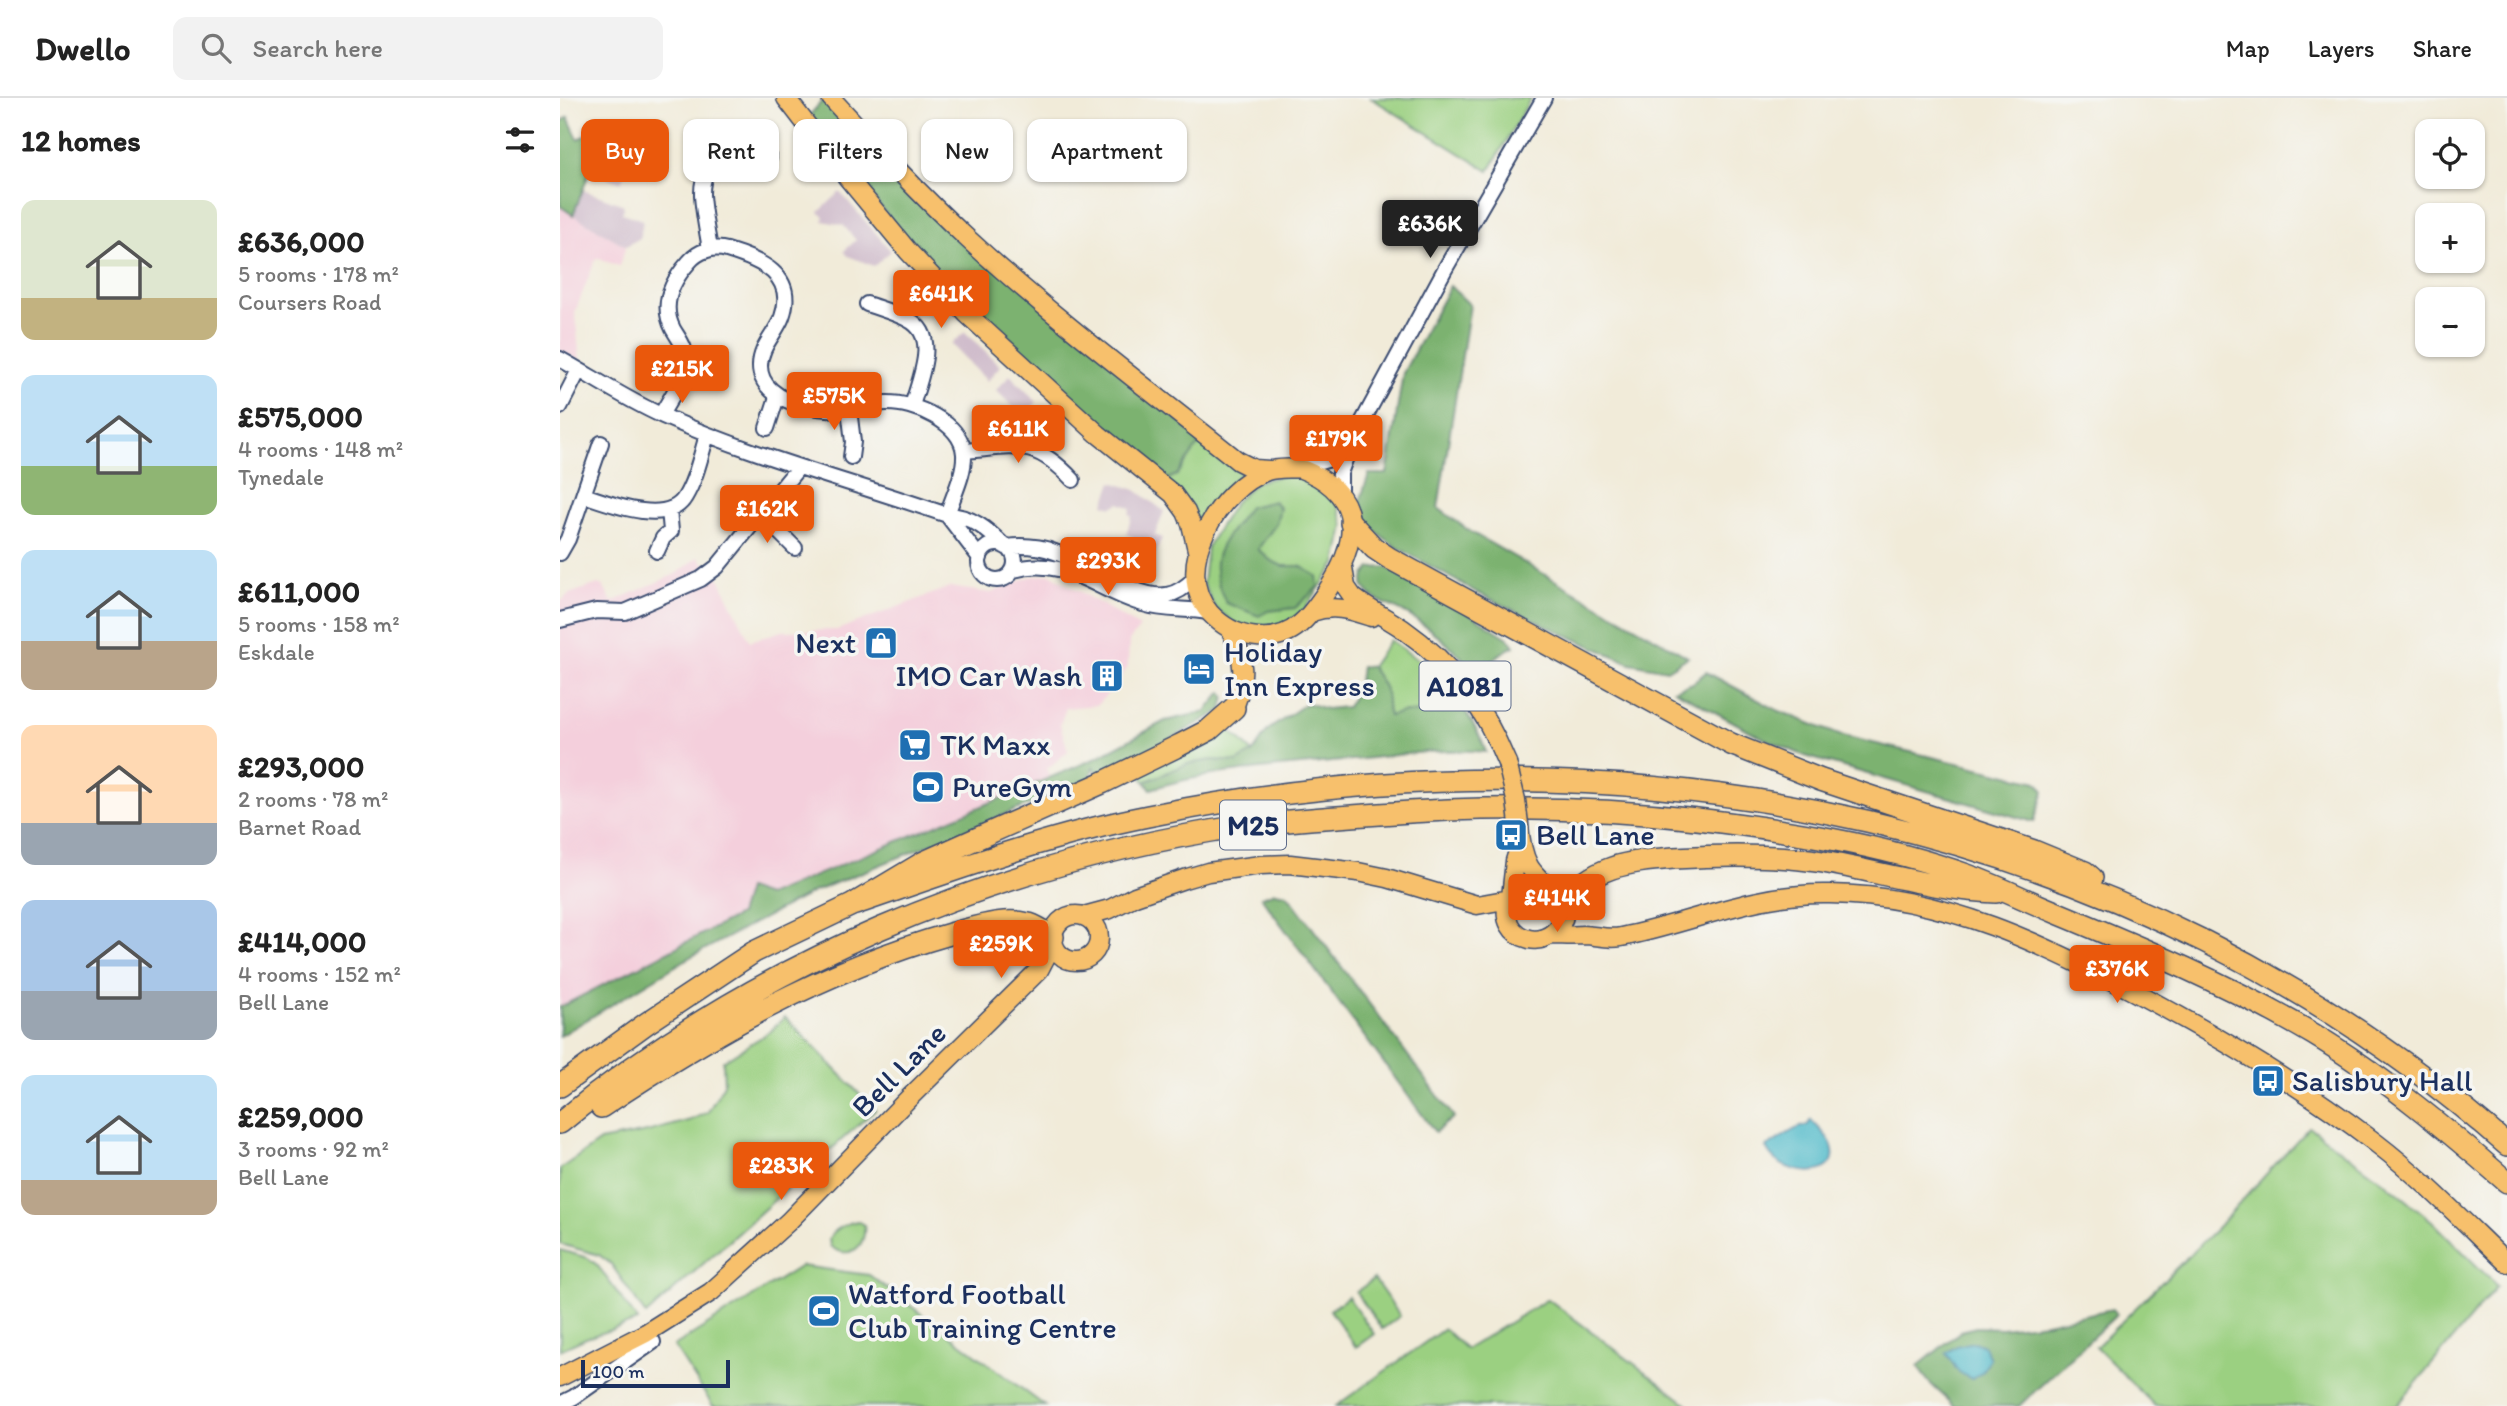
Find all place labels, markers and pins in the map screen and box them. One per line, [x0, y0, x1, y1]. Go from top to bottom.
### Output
pin: £636K [1381, 200, 1479, 260]
pin: £641K [892, 271, 990, 330]
pin: £215K [633, 345, 731, 405]
pin: £575K [785, 372, 883, 432]
pin: £611K [969, 406, 1067, 465]
pin: £179K [1287, 416, 1385, 475]
pin: £162K [718, 486, 816, 545]
pin: £293K [1059, 538, 1157, 597]
place label: Next [795, 624, 856, 661]
shop icon: Next [862, 624, 900, 662]
place label: Holiday Inn Express [1224, 633, 1375, 704]
hotel icon: Holiday Inn Express [1180, 650, 1218, 688]
place label: IMO Car Wash [896, 657, 1082, 694]
building icon: IMO Car Wash [1088, 657, 1126, 695]
supermarket icon: TK Maxx [896, 726, 934, 764]
place label: TK Maxx [940, 726, 1050, 763]
sports icon: PureGym [909, 768, 947, 806]
place label: PureGym [952, 768, 1072, 805]
bus stop icon: Bell Lane [1492, 816, 1530, 854]
place label: Bell Lane [1536, 816, 1655, 853]
pin: £414K [1508, 874, 1606, 934]
pin: £259K [952, 920, 1050, 980]
pin: £376K [2068, 946, 2166, 1005]
bus stop icon: Salisbury Hall [2249, 1062, 2287, 1100]
place label: Salisbury Hall [2292, 1062, 2473, 1099]
pin: £283K [732, 1142, 830, 1202]
place label: Watford Football Club Training Centre [848, 1275, 1117, 1346]
sports icon: Watford Football Club Training Centre [805, 1292, 843, 1330]

